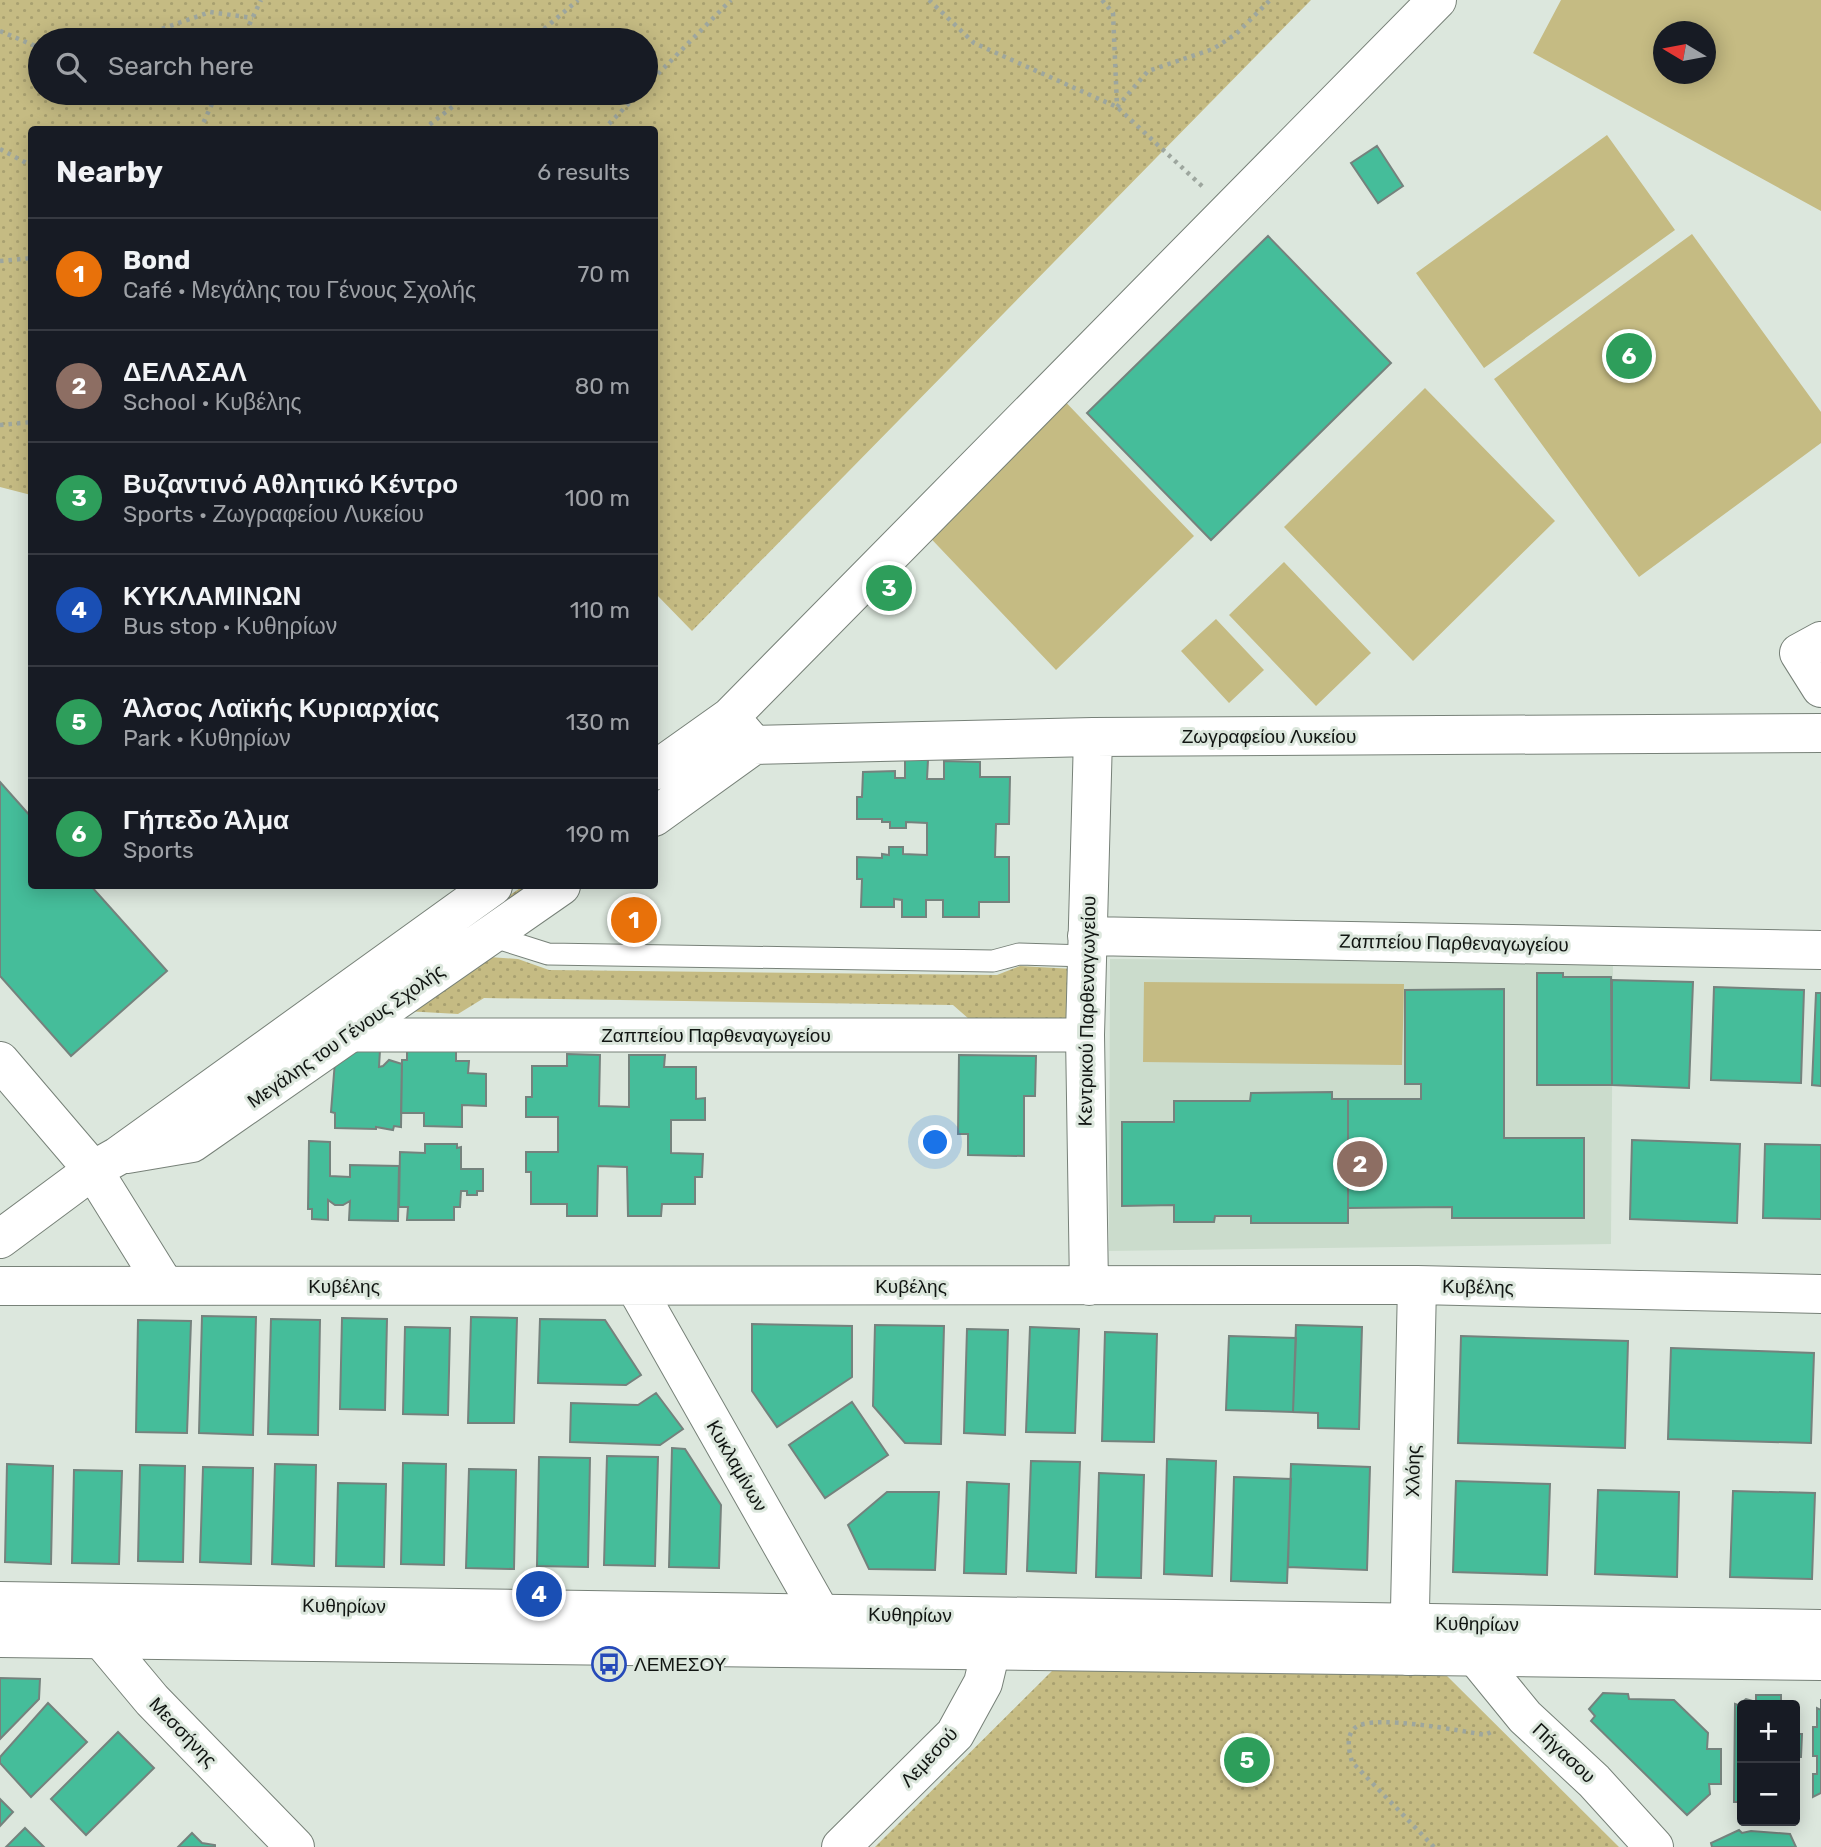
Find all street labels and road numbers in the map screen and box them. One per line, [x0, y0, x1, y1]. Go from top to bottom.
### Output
street label: Ζωγραφείου Λυκείου [1182, 725, 1356, 748]
street label: Κεντρικού Παρθεναγωγείου [1073, 896, 1101, 1126]
street label: Ζαππείου Παρθεναγωγείου [1339, 929, 1569, 957]
street label: Μεγάλης του Γένους Σχολής [243, 959, 449, 1113]
street label: Ζαππείου Παρθεναγωγείου [601, 1024, 831, 1047]
street label: Κυβέλης [308, 1275, 380, 1298]
street label: Κυβέλης [875, 1275, 947, 1298]
street label: Κυβέλης [1442, 1275, 1514, 1299]
street label: Κυκλαμίνων [702, 1416, 772, 1516]
street label: Χλόης [1401, 1445, 1425, 1497]
street label: Κυθηρίων [302, 1594, 386, 1618]
street label: Κυθηρίων [868, 1603, 952, 1627]
street label: Κυθηρίων [1435, 1612, 1519, 1636]
street label: Μεσσήνης [144, 1693, 222, 1771]
street label: Πήγασου [1528, 1718, 1600, 1788]
street label: Λεμεσού [896, 1722, 962, 1792]

